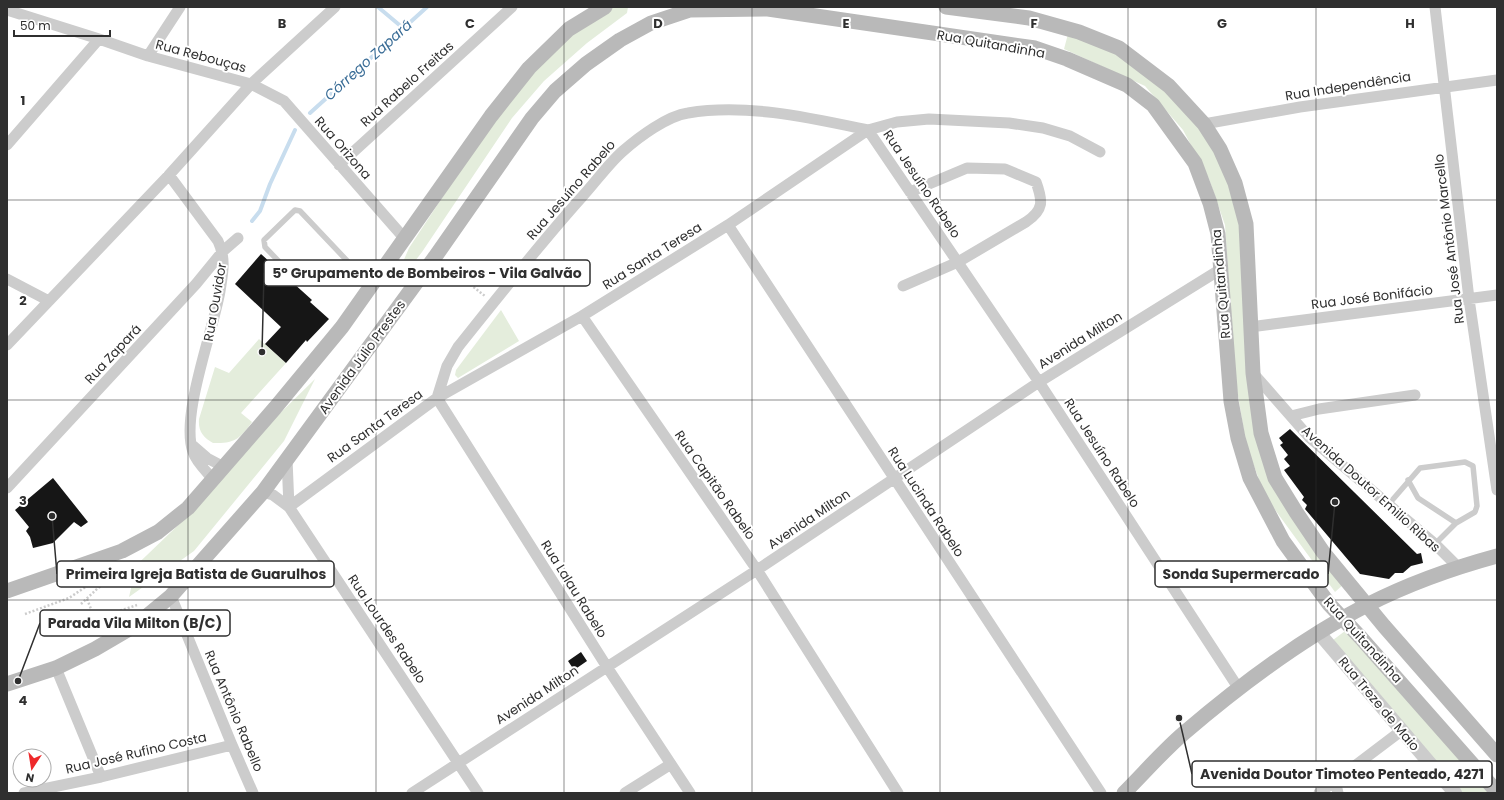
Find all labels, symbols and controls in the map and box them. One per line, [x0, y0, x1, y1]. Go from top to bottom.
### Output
scale bar [14, 12, 110, 38]
text: B [278, 14, 287, 33]
text: C [465, 14, 475, 33]
text: D [653, 14, 663, 33]
text: E [842, 14, 850, 33]
text: F [1030, 14, 1038, 33]
text: G [1217, 14, 1227, 33]
text: H [1405, 14, 1415, 33]
water label: Córrego Zapará [320, 15, 417, 105]
text: 50 m [20, 17, 51, 34]
street label: Rua Quitandinha [935, 25, 1047, 63]
street label: Rua Rebouças [153, 35, 249, 77]
street label: Rua Rabelo Freitas [356, 37, 458, 131]
street label: Rua Independência [1284, 67, 1412, 105]
text: 1 [21, 91, 25, 110]
street label: Rua Orizona [310, 112, 376, 184]
street label: Rua Jesuíno Rabelo [879, 126, 965, 242]
street label: Rua Jesuíno Rabelo [522, 136, 620, 244]
street label: Rua José Antônio Marcello [1429, 153, 1469, 325]
street label: Rua Santa Teresa [599, 218, 705, 294]
street label: Rua Quitandinha [1207, 229, 1235, 339]
callout: 5º Grupamento de Bombeiros - Vila Galvão [264, 260, 590, 286]
street label: Rua Ouvidor [199, 261, 231, 343]
text: 5º Grupamento de Bombeiros - Vila Galvão [272, 263, 582, 283]
street label: Rua José Bonifácio [1310, 280, 1434, 314]
text: 2 [19, 291, 27, 310]
street label: Avenida Júlio Prestes [314, 296, 410, 418]
street label: Avenida Milton [1034, 307, 1126, 373]
street label: Rua Zapará [80, 320, 146, 388]
street label: Rua Santa Teresa [323, 385, 427, 467]
street label: Rua Jesuíno Rabelo [1059, 395, 1145, 511]
street label: Avenida Doutor Emilio Ribas [1297, 421, 1445, 557]
street label: Rua Capitão Rabelo [670, 426, 760, 544]
street label: Rua Lucinda Rabelo [883, 443, 969, 561]
street label: Avenida Milton [764, 484, 854, 554]
text: 3 [19, 491, 27, 510]
street label: Rua Lalau Rabelo [536, 537, 612, 641]
callout: Primeira Igreja Batista de Guarulhos [57, 561, 334, 587]
callout: Sonda Supermercado [1155, 561, 1328, 587]
text: Primeira Igreja Batista de Guarulhos [66, 564, 327, 584]
text: Sonda Supermercado [1163, 564, 1320, 584]
street label: Rua Lourdes Rabelo [343, 571, 431, 687]
street label: Rua Quitandinha [1319, 593, 1407, 687]
callout: Parada Vila Milton (B/C) [40, 610, 230, 636]
text: Parada Vila Milton (B/C) [48, 613, 222, 633]
street label: Rua Antônio Rabello [200, 647, 268, 775]
street label: Rua Treze de Maio [1334, 653, 1424, 755]
street label: Avenida Milton [492, 661, 582, 729]
text: 4 [19, 691, 28, 710]
street label: Rua José Rufino Costa [63, 727, 209, 779]
north arrow [12, 748, 52, 788]
callout: Avenida Doutor Timoteo Penteado, 4271 [1192, 761, 1492, 787]
text: Avenida Doutor Timoteo Penteado, 4271 [1200, 764, 1484, 784]
text: N [24, 769, 36, 786]

